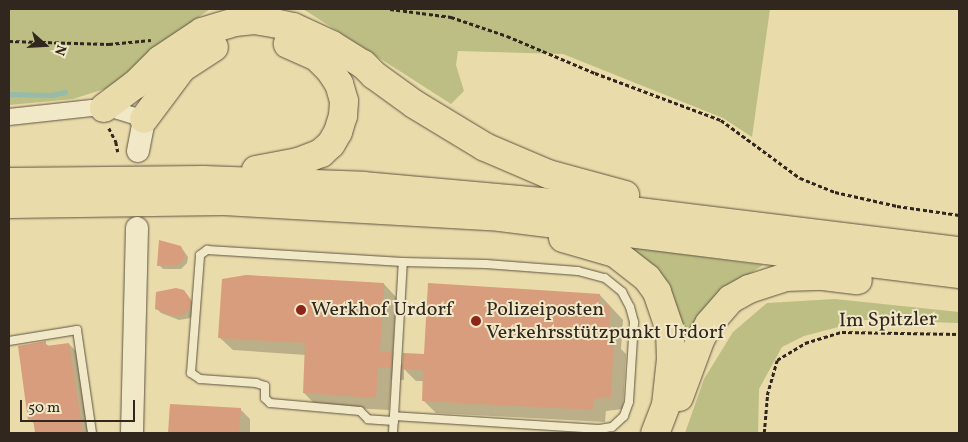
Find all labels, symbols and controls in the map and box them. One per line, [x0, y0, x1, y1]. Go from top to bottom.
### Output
north arrow [20, 20, 70, 70]
text: N [49, 42, 70, 58]
place label: Werkhof Urdorf [311, 298, 451, 322]
place label: Polizeiposten Verkehrsstützpunkt Urdorf [486, 298, 724, 345]
marker: Werkhof Urdorf [295, 304, 307, 316]
street label: Im Spitzler [839, 308, 937, 334]
marker: Polizeiposten Verkehrsstützpunkt Urdorf [470, 315, 482, 327]
scale bar [22, 390, 138, 422]
text: 50 m [28, 398, 60, 419]

